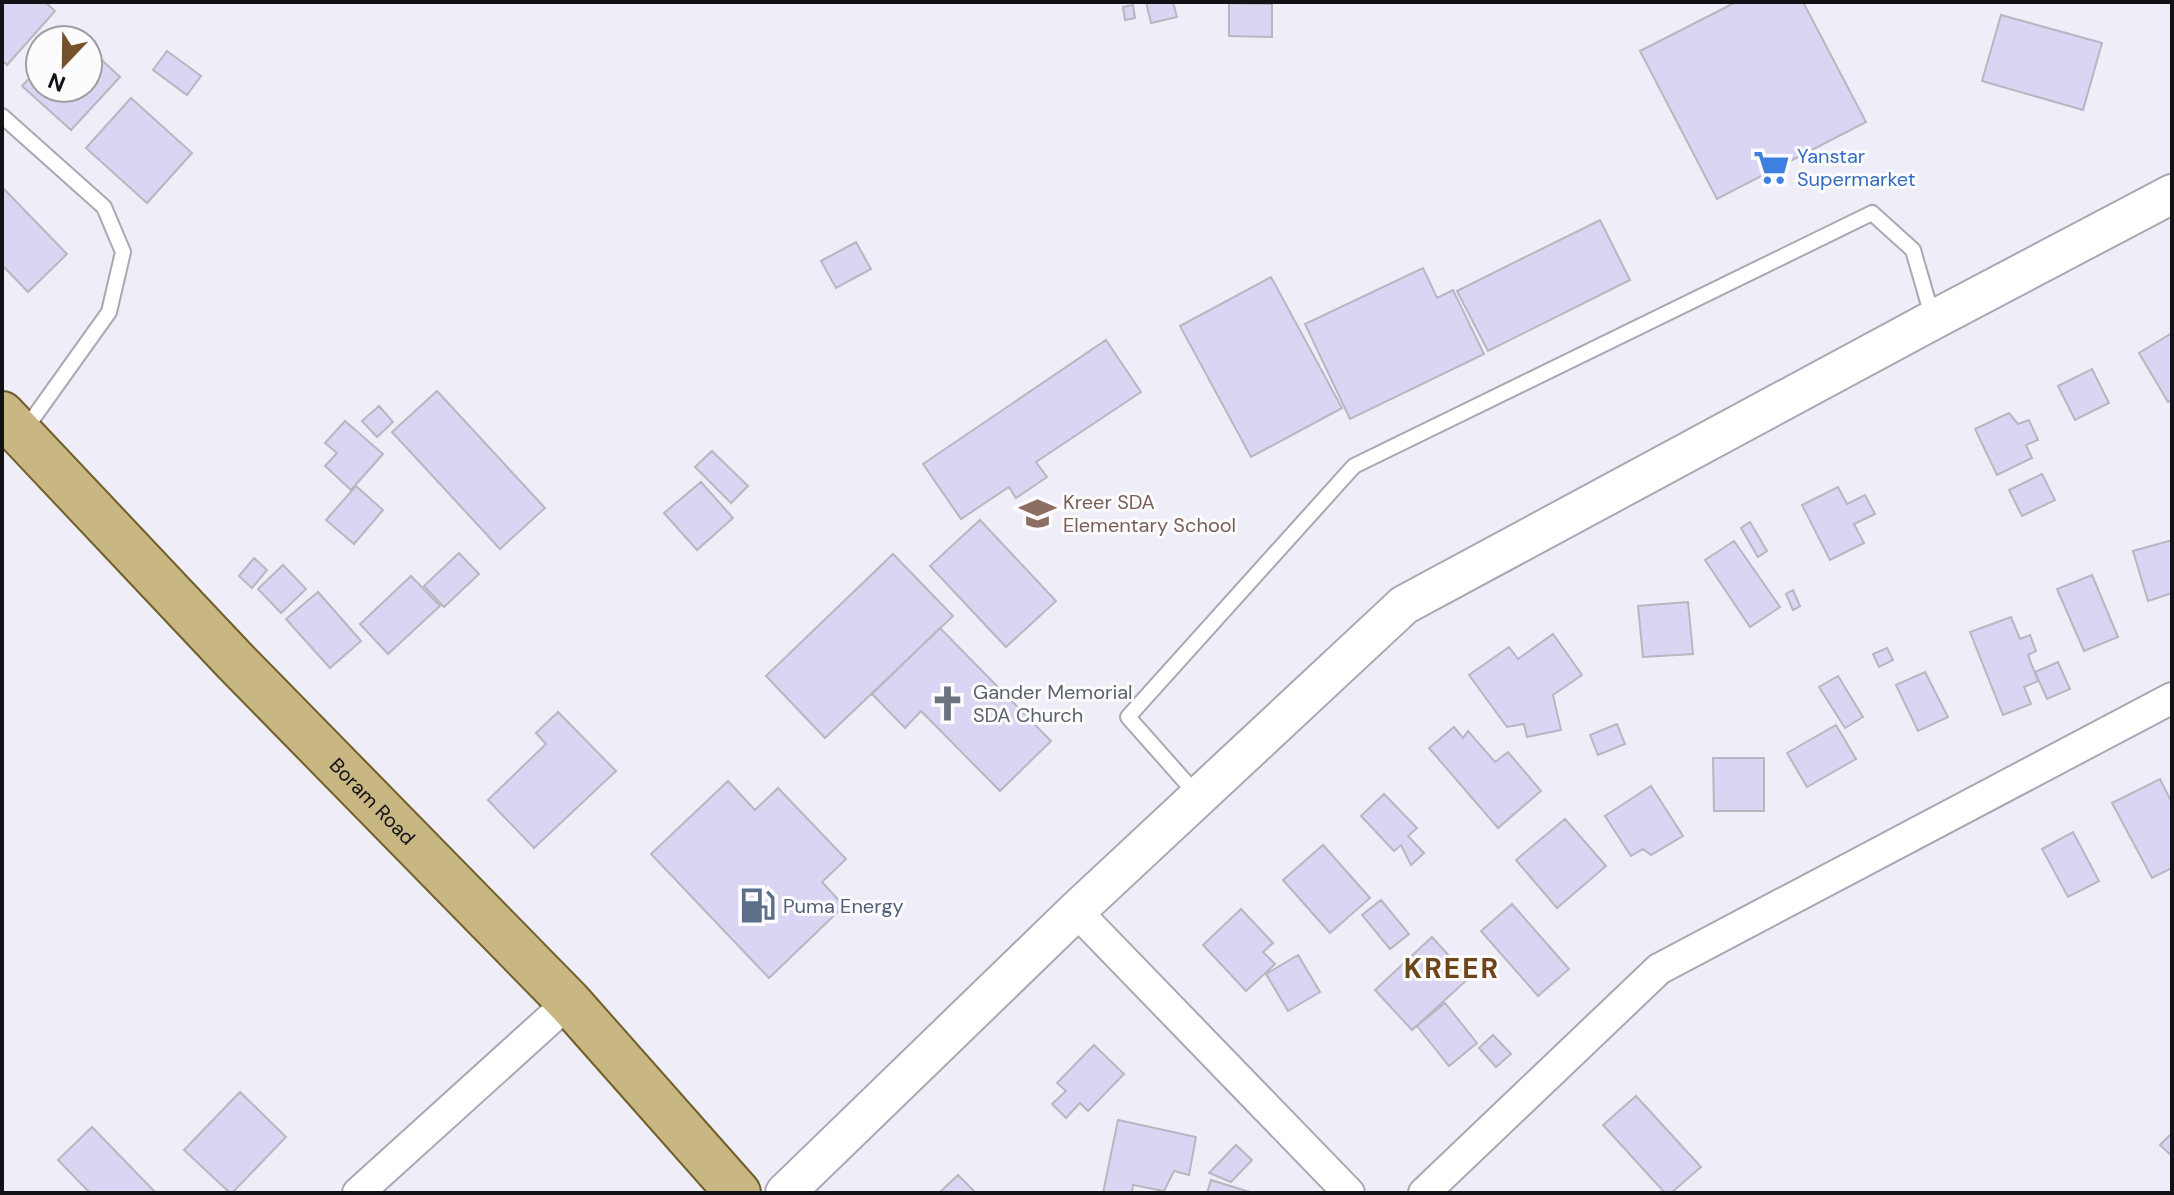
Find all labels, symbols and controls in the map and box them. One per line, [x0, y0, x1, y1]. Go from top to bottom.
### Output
north arrow [24, 24, 104, 104]
text: N [44, 66, 70, 99]
place label: Yanstar Supermarket [1797, 143, 1916, 192]
supermarket icon: Yanstar Supermarket [1752, 148, 1790, 186]
place label: Kreer SDA Elementary School [1063, 489, 1236, 538]
school or university icon: Kreer SDA Elementary School [1018, 495, 1056, 533]
place label: Gander Memorial SDA Church [973, 679, 1133, 728]
church icon: Gander Memorial SDA Church [928, 684, 966, 722]
street label: Boram Road [324, 752, 421, 850]
fuel station icon: Puma Energy [738, 887, 776, 925]
place label: Puma Energy [783, 893, 904, 919]
district label: KREER [1404, 950, 1500, 987]

